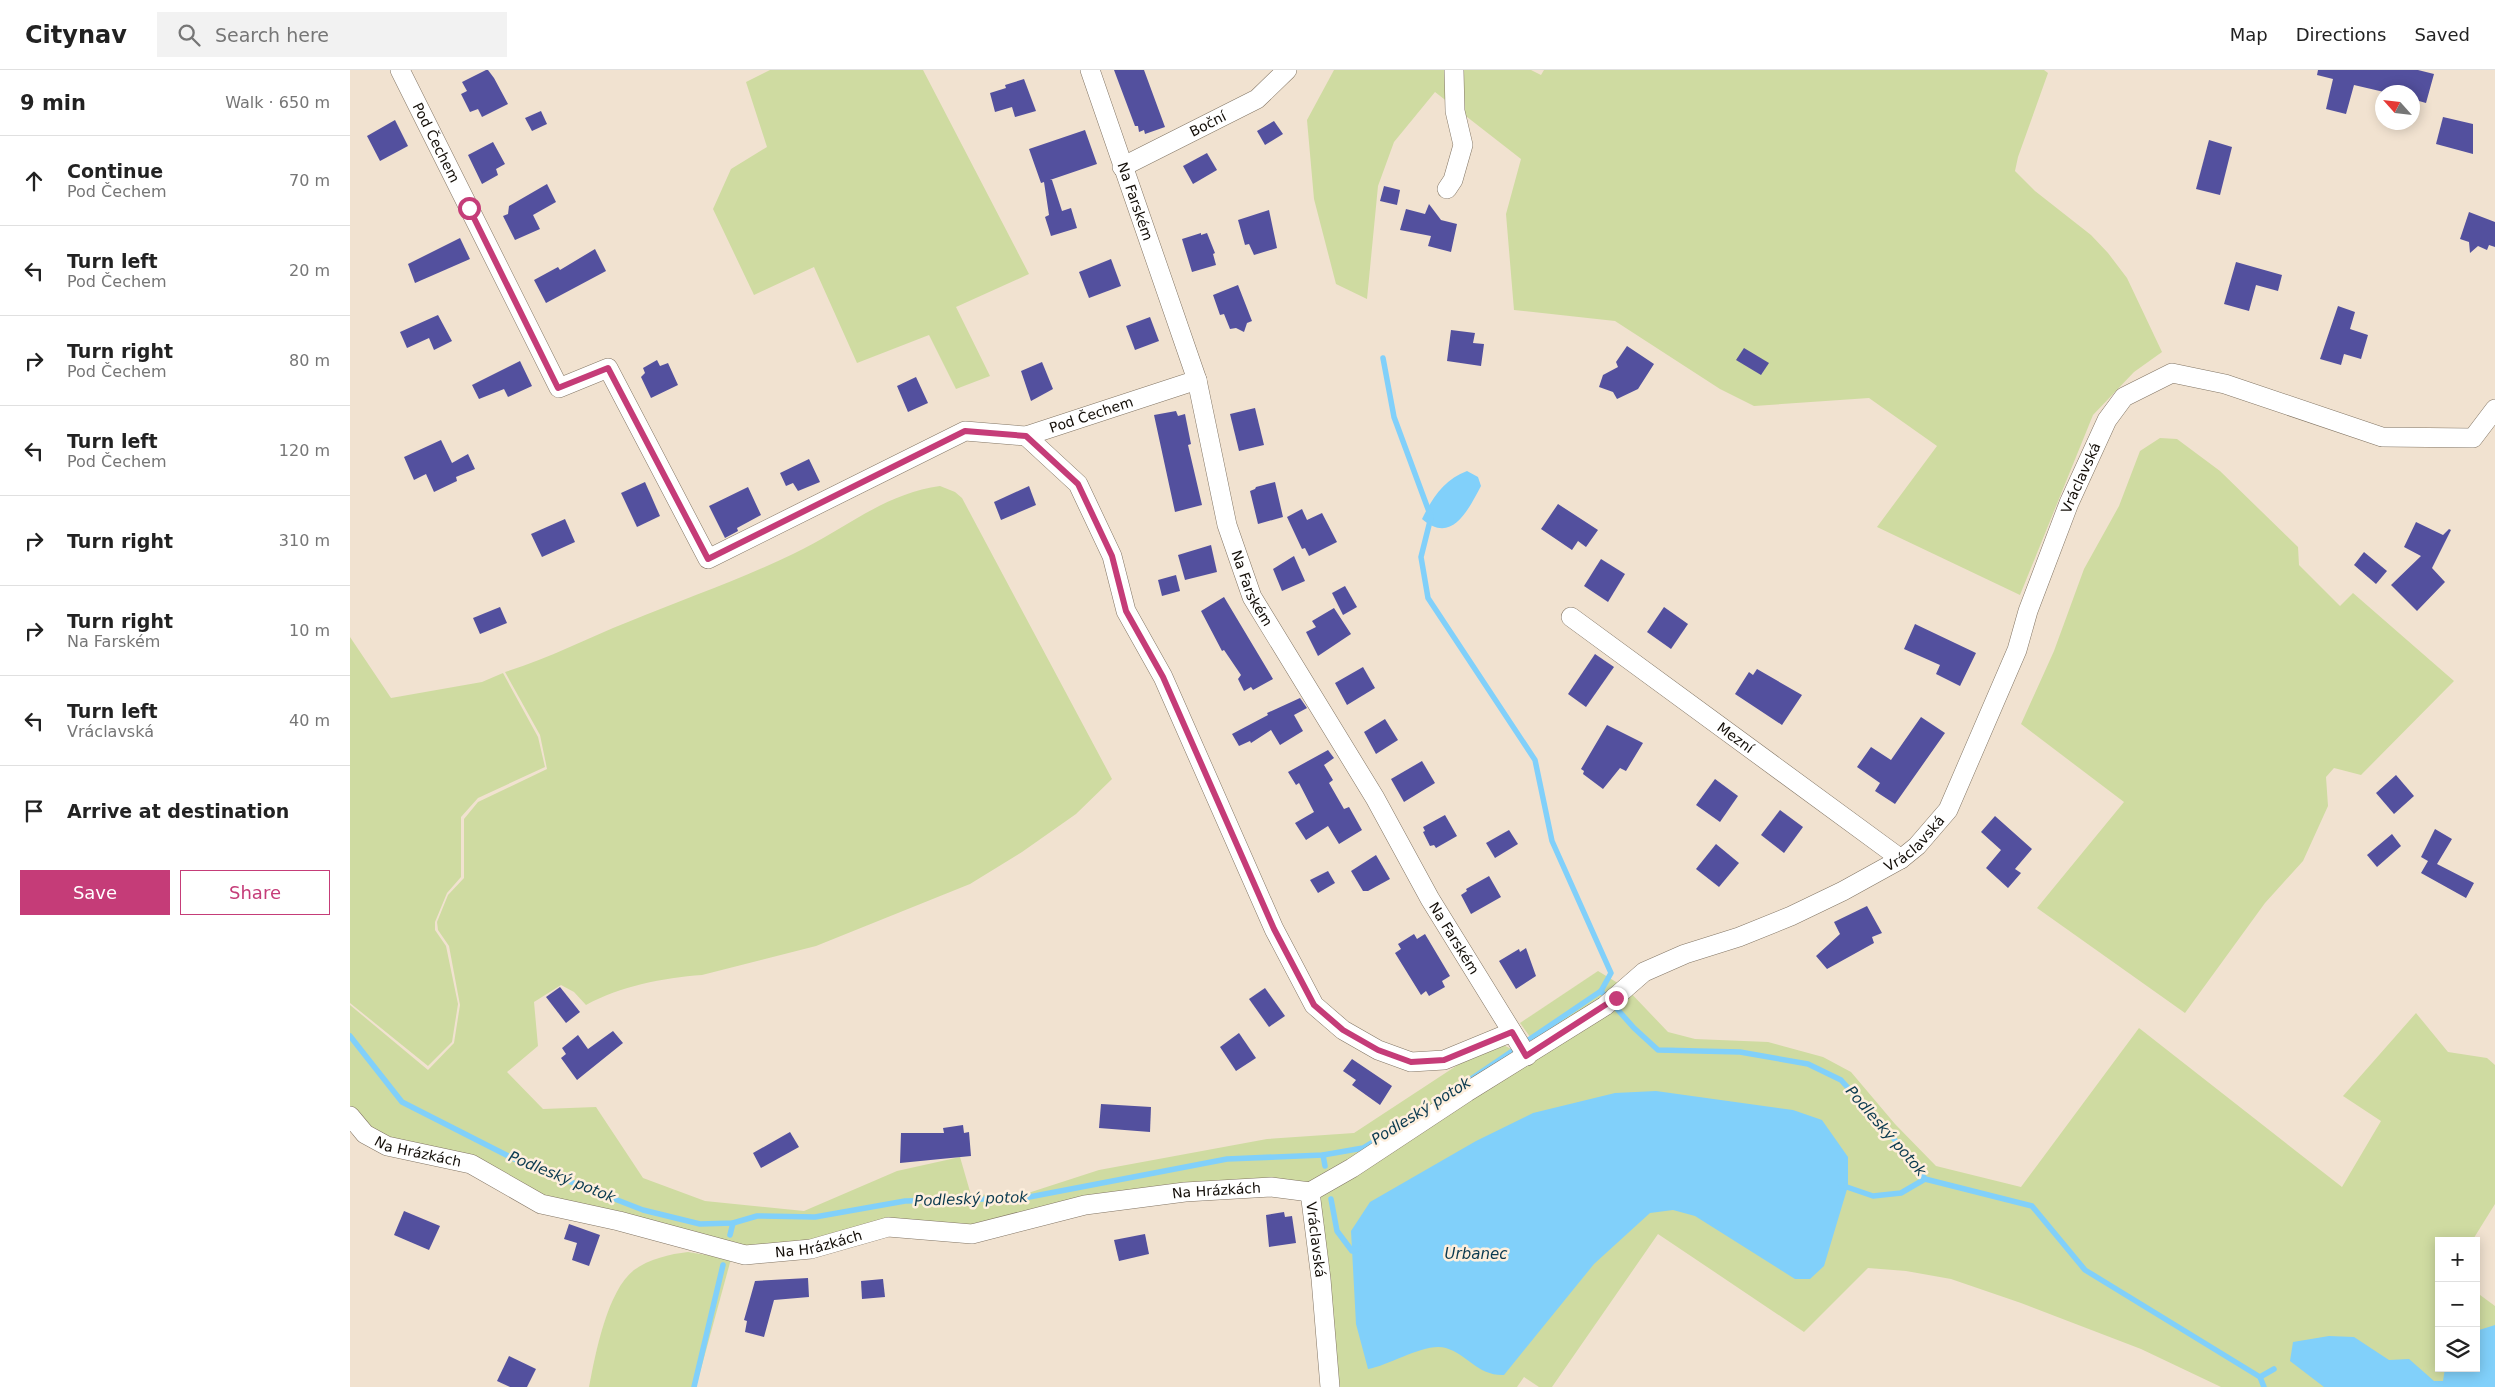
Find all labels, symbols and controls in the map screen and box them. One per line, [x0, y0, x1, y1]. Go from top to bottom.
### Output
search box [157, 12, 507, 57]
text: Citynav [25, 21, 127, 49]
icon: search [175, 21, 203, 49]
text: Search here [215, 24, 329, 46]
text: Map [2230, 24, 2268, 45]
text: Directions [2296, 24, 2386, 45]
text: Saved [2414, 24, 2470, 45]
north arrow [2375, 85, 2420, 130]
text: 9 min [20, 91, 86, 115]
text: Walk · 650 m [225, 93, 330, 112]
street label: Pod Čechem [410, 100, 463, 185]
street label: Boční [1187, 107, 1230, 140]
text: Continue [67, 160, 163, 182]
street label: Na Farském [1114, 160, 1156, 243]
icon: ahead [20, 167, 48, 195]
text: 70 m [289, 171, 330, 190]
text: Pod Čechem [67, 182, 167, 201]
route start [458, 197, 481, 220]
text: Turn left [67, 250, 158, 272]
icon: left [20, 257, 48, 285]
text: 20 m [289, 261, 330, 280]
text: Pod Čechem [67, 272, 167, 291]
text: Turn right [67, 340, 173, 362]
icon: right [20, 347, 48, 375]
text: 80 m [289, 351, 330, 370]
text: Pod Čechem [67, 362, 167, 381]
street label: Pod Čechem [1047, 393, 1135, 436]
text: Turn left [67, 430, 158, 452]
icon: left [20, 437, 48, 465]
street label: Vráclavská [2058, 440, 2104, 516]
text: 120 m [279, 441, 330, 460]
text: Pod Čechem [67, 452, 167, 471]
icon: right [20, 527, 48, 555]
text: Turn right [67, 530, 173, 552]
text: 310 m [279, 531, 330, 550]
street label: Na Farském [1228, 548, 1276, 629]
text: Turn right [67, 610, 173, 632]
icon: right [20, 617, 48, 645]
text: 10 m [289, 621, 330, 640]
text: Na Farském [67, 632, 160, 651]
text: Turn left [67, 700, 158, 722]
icon: left [20, 707, 48, 735]
text: 40 m [289, 711, 330, 730]
street label: Mezní [1714, 719, 1758, 757]
text: Vráclavská [67, 722, 154, 741]
icon: arrive [20, 797, 48, 825]
text: Arrive at destination [67, 800, 289, 822]
street label: Vráclavská [1881, 812, 1948, 875]
button: Save [20, 870, 170, 915]
button: Share [180, 870, 330, 915]
street label: Na Farském [1426, 899, 1483, 977]
route end [1605, 987, 1628, 1010]
water label: Podleský potok [1368, 1073, 1475, 1149]
water label: Podleský potok [1842, 1082, 1931, 1181]
street label: Na Hrázkách [372, 1133, 463, 1170]
water label: Podleský potok [506, 1147, 619, 1207]
street label: Na Hrázkách [1171, 1180, 1261, 1202]
water label: Podleský potok [914, 1188, 1029, 1210]
street label: Vráclavská [1303, 1201, 1329, 1278]
street label: Na Hrázkách [774, 1227, 864, 1260]
map controls [2435, 1237, 2480, 1372]
button: + [2435, 1237, 2480, 1282]
water label: Urbanec [1445, 1245, 1508, 1263]
button: − [2435, 1282, 2480, 1327]
button: layers [2435, 1327, 2480, 1372]

